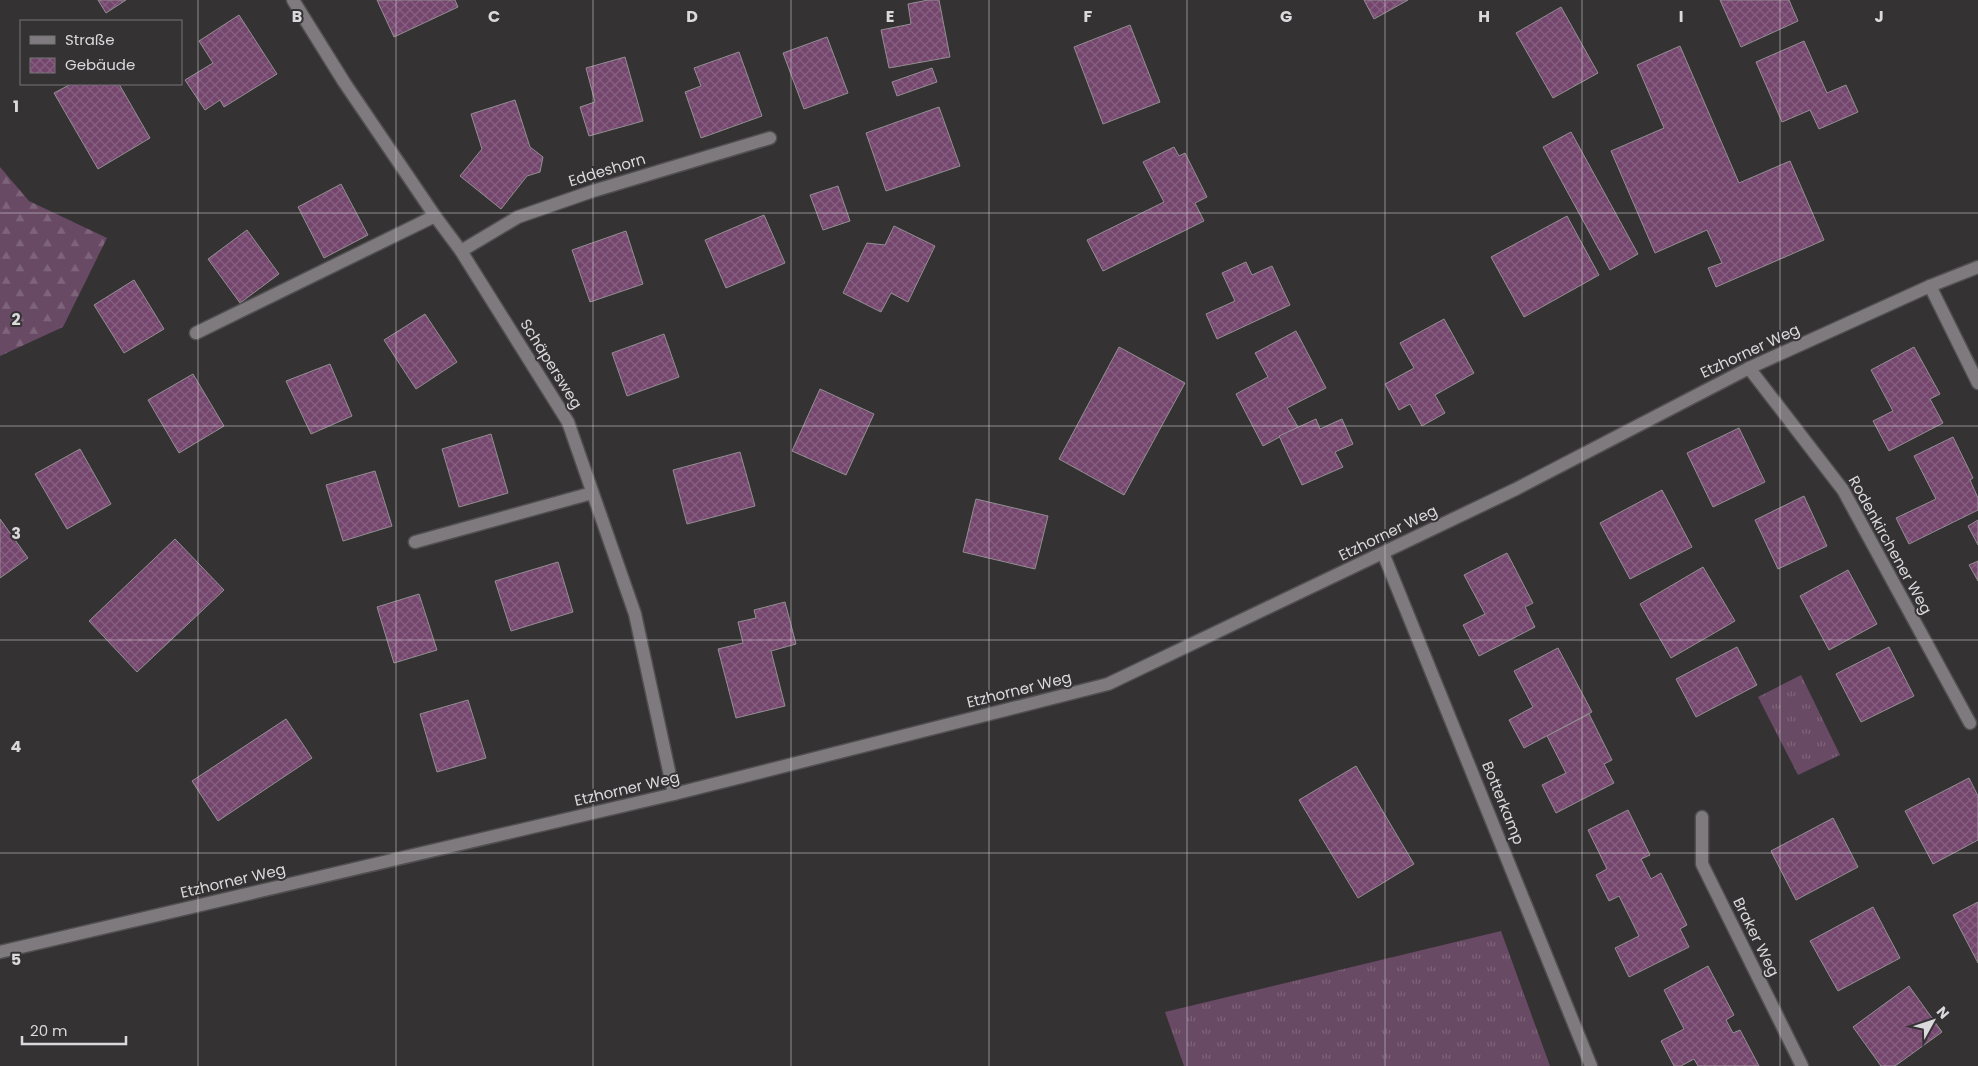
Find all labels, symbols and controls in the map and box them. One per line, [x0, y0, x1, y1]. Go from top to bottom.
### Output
text: B [292, 5, 302, 28]
text: C [488, 5, 500, 28]
text: D [686, 5, 698, 28]
text: E [886, 5, 894, 28]
text: F [1084, 5, 1093, 28]
text: G [1280, 5, 1292, 28]
text: H [1478, 5, 1490, 28]
text: I [1679, 5, 1683, 28]
text: J [1874, 5, 1884, 28]
legend [20, 20, 182, 85]
text: Straße [65, 29, 115, 50]
text: Gebäude [65, 54, 135, 75]
text: 1 [13, 95, 19, 118]
street label: Eddeshorn [566, 148, 648, 191]
text: 2 [11, 308, 21, 331]
street label: Schäpersweg [515, 315, 587, 413]
street label: Etzhorner Weg [1697, 318, 1803, 383]
street label: Rodenkirchener Weg [1844, 472, 1937, 618]
street label: Etzhorner Weg [1335, 500, 1441, 566]
text: 3 [11, 522, 21, 545]
street label: Etzhorner Weg [964, 666, 1074, 713]
text: 4 [11, 735, 22, 758]
street label: Botterkamp [1477, 758, 1530, 848]
street label: Etzhorner Weg [572, 766, 682, 811]
street label: Etzhorner Weg [178, 858, 288, 903]
street label: Braker Weg [1728, 894, 1785, 980]
text: 5 [11, 948, 21, 971]
north arrow [1908, 996, 1958, 1046]
text: N [1932, 1002, 1954, 1023]
scale bar [22, 1014, 126, 1046]
text: 20 m [30, 1020, 68, 1041]

